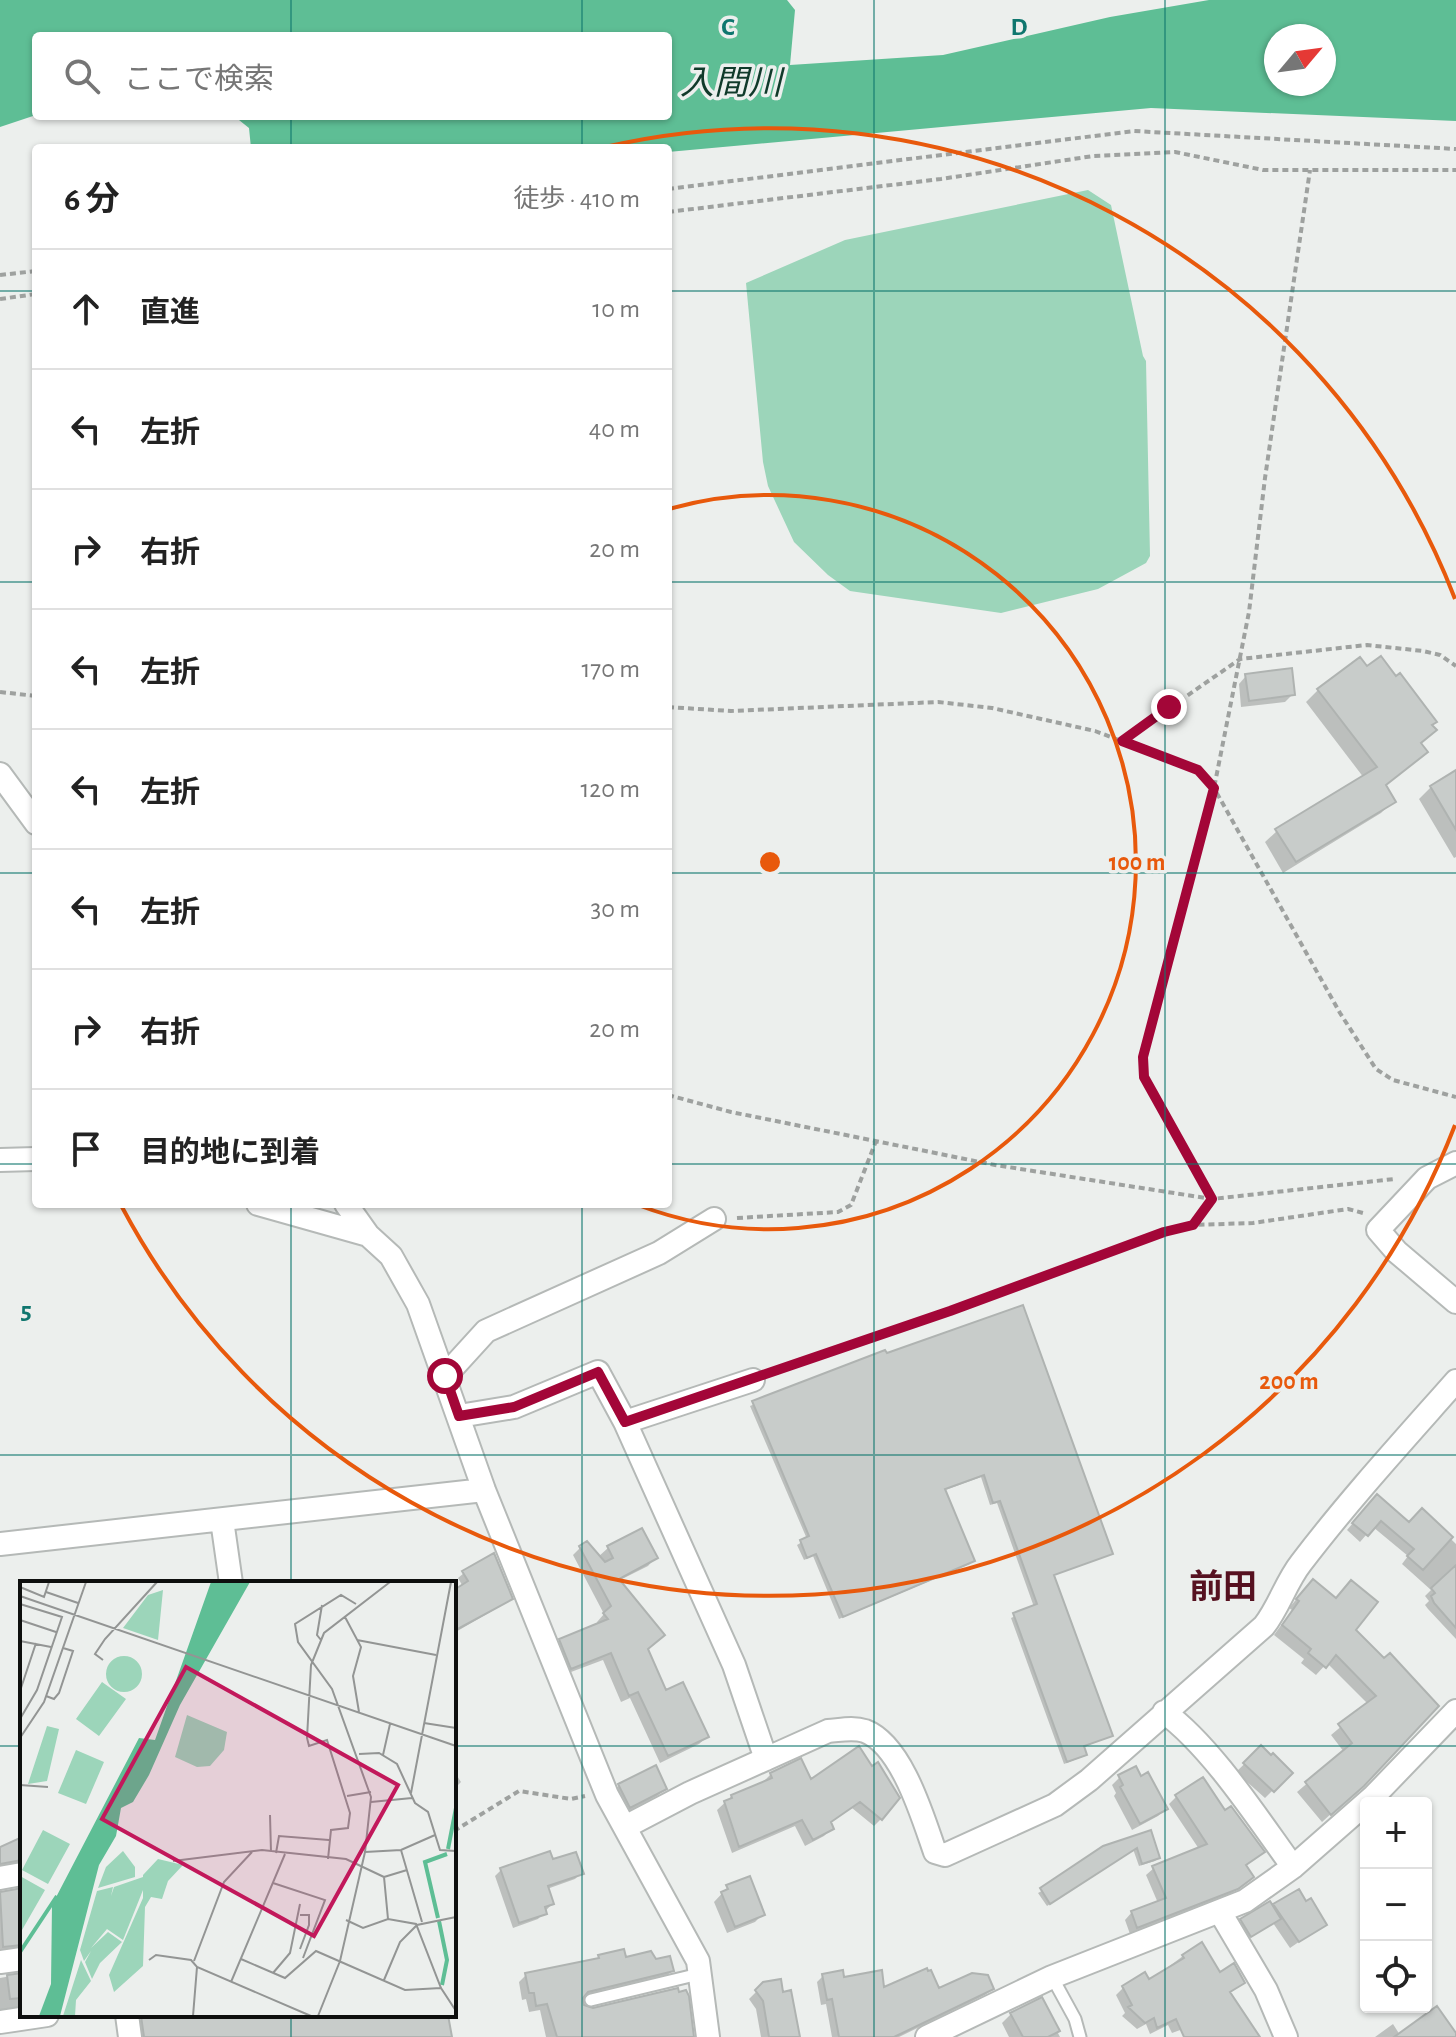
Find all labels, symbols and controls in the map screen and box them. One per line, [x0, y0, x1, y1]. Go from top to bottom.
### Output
text: C [721, 14, 735, 40]
text: D [1010, 14, 1028, 40]
north arrow [1264, 24, 1336, 96]
search box [32, 32, 672, 120]
icon: search [60, 54, 104, 98]
text: ここで検索 [124, 65, 274, 95]
water label: 入間川 [680, 66, 785, 101]
text: 6 分 [64, 183, 120, 217]
text: 徒歩 · 410 m [513, 186, 640, 212]
icon: ahead [64, 287, 108, 331]
text: 10 m [592, 296, 640, 322]
text: 直進 [140, 298, 200, 328]
icon: left [64, 407, 108, 451]
text: 40 m [589, 416, 640, 442]
text: 左折 [140, 418, 200, 448]
icon: right [64, 527, 108, 571]
text: 20 m [589, 536, 640, 562]
text: 右折 [140, 538, 200, 568]
icon: left [64, 647, 108, 691]
text: 170 m [581, 656, 640, 682]
text: 左折 [140, 658, 200, 688]
route end [1151, 689, 1187, 725]
icon: left [64, 767, 108, 811]
text: 120 m [580, 776, 640, 802]
text: 左折 [140, 778, 200, 808]
centre of rings [756, 848, 784, 876]
text: 100 m [1109, 851, 1165, 875]
icon: left [64, 887, 108, 931]
text: 30 m [590, 896, 640, 922]
text: 左折 [140, 898, 200, 928]
icon: right [64, 1007, 108, 1051]
text: 20 m [589, 1016, 640, 1042]
text: 右折 [140, 1018, 200, 1048]
icon: arrive [64, 1127, 108, 1171]
text: 目的地に到着 [140, 1138, 320, 1168]
text: 5 [20, 1298, 32, 1324]
route start [427, 1358, 463, 1394]
text: 200 m [1259, 1370, 1319, 1394]
district label: 前田 [1189, 1569, 1257, 1605]
inset map [20, 1581, 456, 2017]
map controls [1360, 1797, 1432, 2013]
button: + [1360, 1797, 1432, 1869]
button: − [1360, 1869, 1432, 1941]
button: locate [1360, 1941, 1432, 2013]

